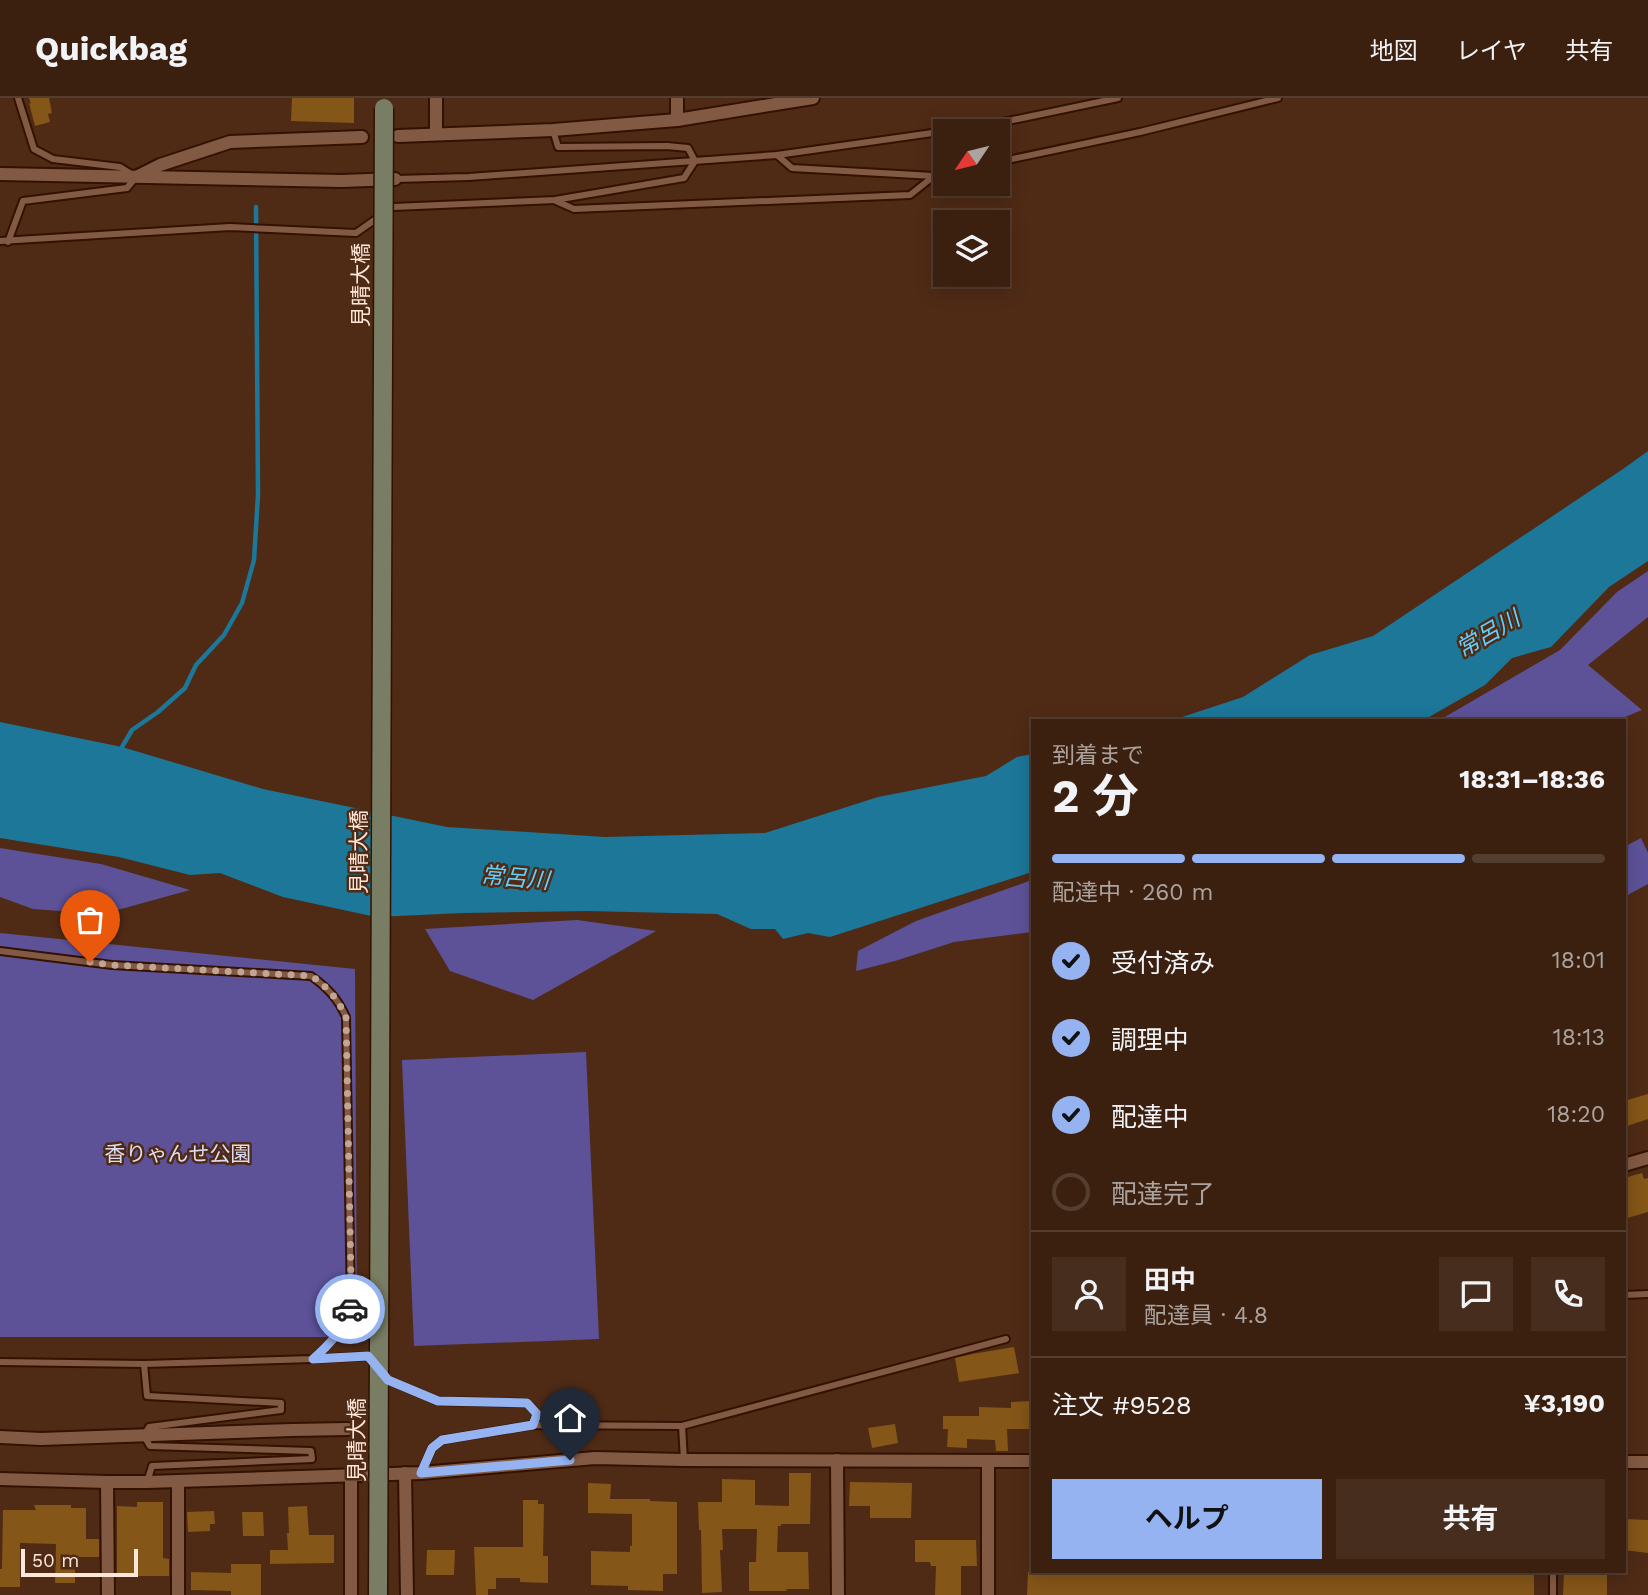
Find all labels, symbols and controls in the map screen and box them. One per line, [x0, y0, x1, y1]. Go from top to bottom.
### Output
text: Quickbag [35, 29, 187, 68]
text: 地図 [1370, 37, 1418, 65]
text: レイヤ [1456, 37, 1527, 65]
text: 共有 [1565, 37, 1613, 65]
north arrow [933, 119, 1010, 196]
map controls [933, 119, 1010, 287]
button: layers [933, 210, 1010, 287]
street label: 見晴大橋 [348, 243, 373, 327]
water label: 常呂川 [1451, 604, 1527, 663]
text: 到着まで [1052, 742, 1144, 769]
text: 18:31–18:36 [1459, 764, 1605, 794]
text: 2 分 [1052, 769, 1139, 823]
street label: 見晴大橋 [346, 810, 371, 894]
water label: 常呂川 [479, 862, 554, 895]
text: 配達中 · 260 m [1052, 879, 1213, 906]
pin [60, 890, 120, 962]
icon: bag [71, 901, 109, 939]
icon: check [1052, 942, 1090, 980]
text: 18:01 [1552, 947, 1605, 974]
text: 受付済み [1111, 948, 1215, 978]
icon: check [1052, 1019, 1090, 1057]
text: 18:13 [1553, 1024, 1605, 1051]
text: 調理中 [1111, 1025, 1189, 1055]
icon: check [1052, 1096, 1090, 1134]
text: 18:20 [1547, 1101, 1605, 1128]
text: 配達中 [1111, 1102, 1189, 1132]
park label: 香りゃんせ公園 [105, 1141, 252, 1166]
text: 配達完了 [1111, 1179, 1215, 1209]
button: person [1052, 1257, 1126, 1331]
button: chat [1439, 1257, 1513, 1331]
button: phone [1531, 1257, 1605, 1331]
text: 田中 [1144, 1265, 1196, 1295]
courier [315, 1274, 385, 1344]
icon: car [331, 1290, 369, 1328]
text: 配達員 · 4.8 [1144, 1302, 1268, 1329]
pin [540, 1388, 600, 1460]
text: ¥3,190 [1523, 1388, 1605, 1418]
text: 注文 #9528 [1052, 1390, 1192, 1420]
street label: 見晴大橋 [344, 1398, 369, 1482]
icon: home [551, 1399, 589, 1437]
button: ヘルプ [1052, 1479, 1322, 1559]
button: 共有 [1336, 1479, 1605, 1559]
scale bar [21, 1546, 138, 1578]
text: 50 m [32, 1549, 79, 1572]

